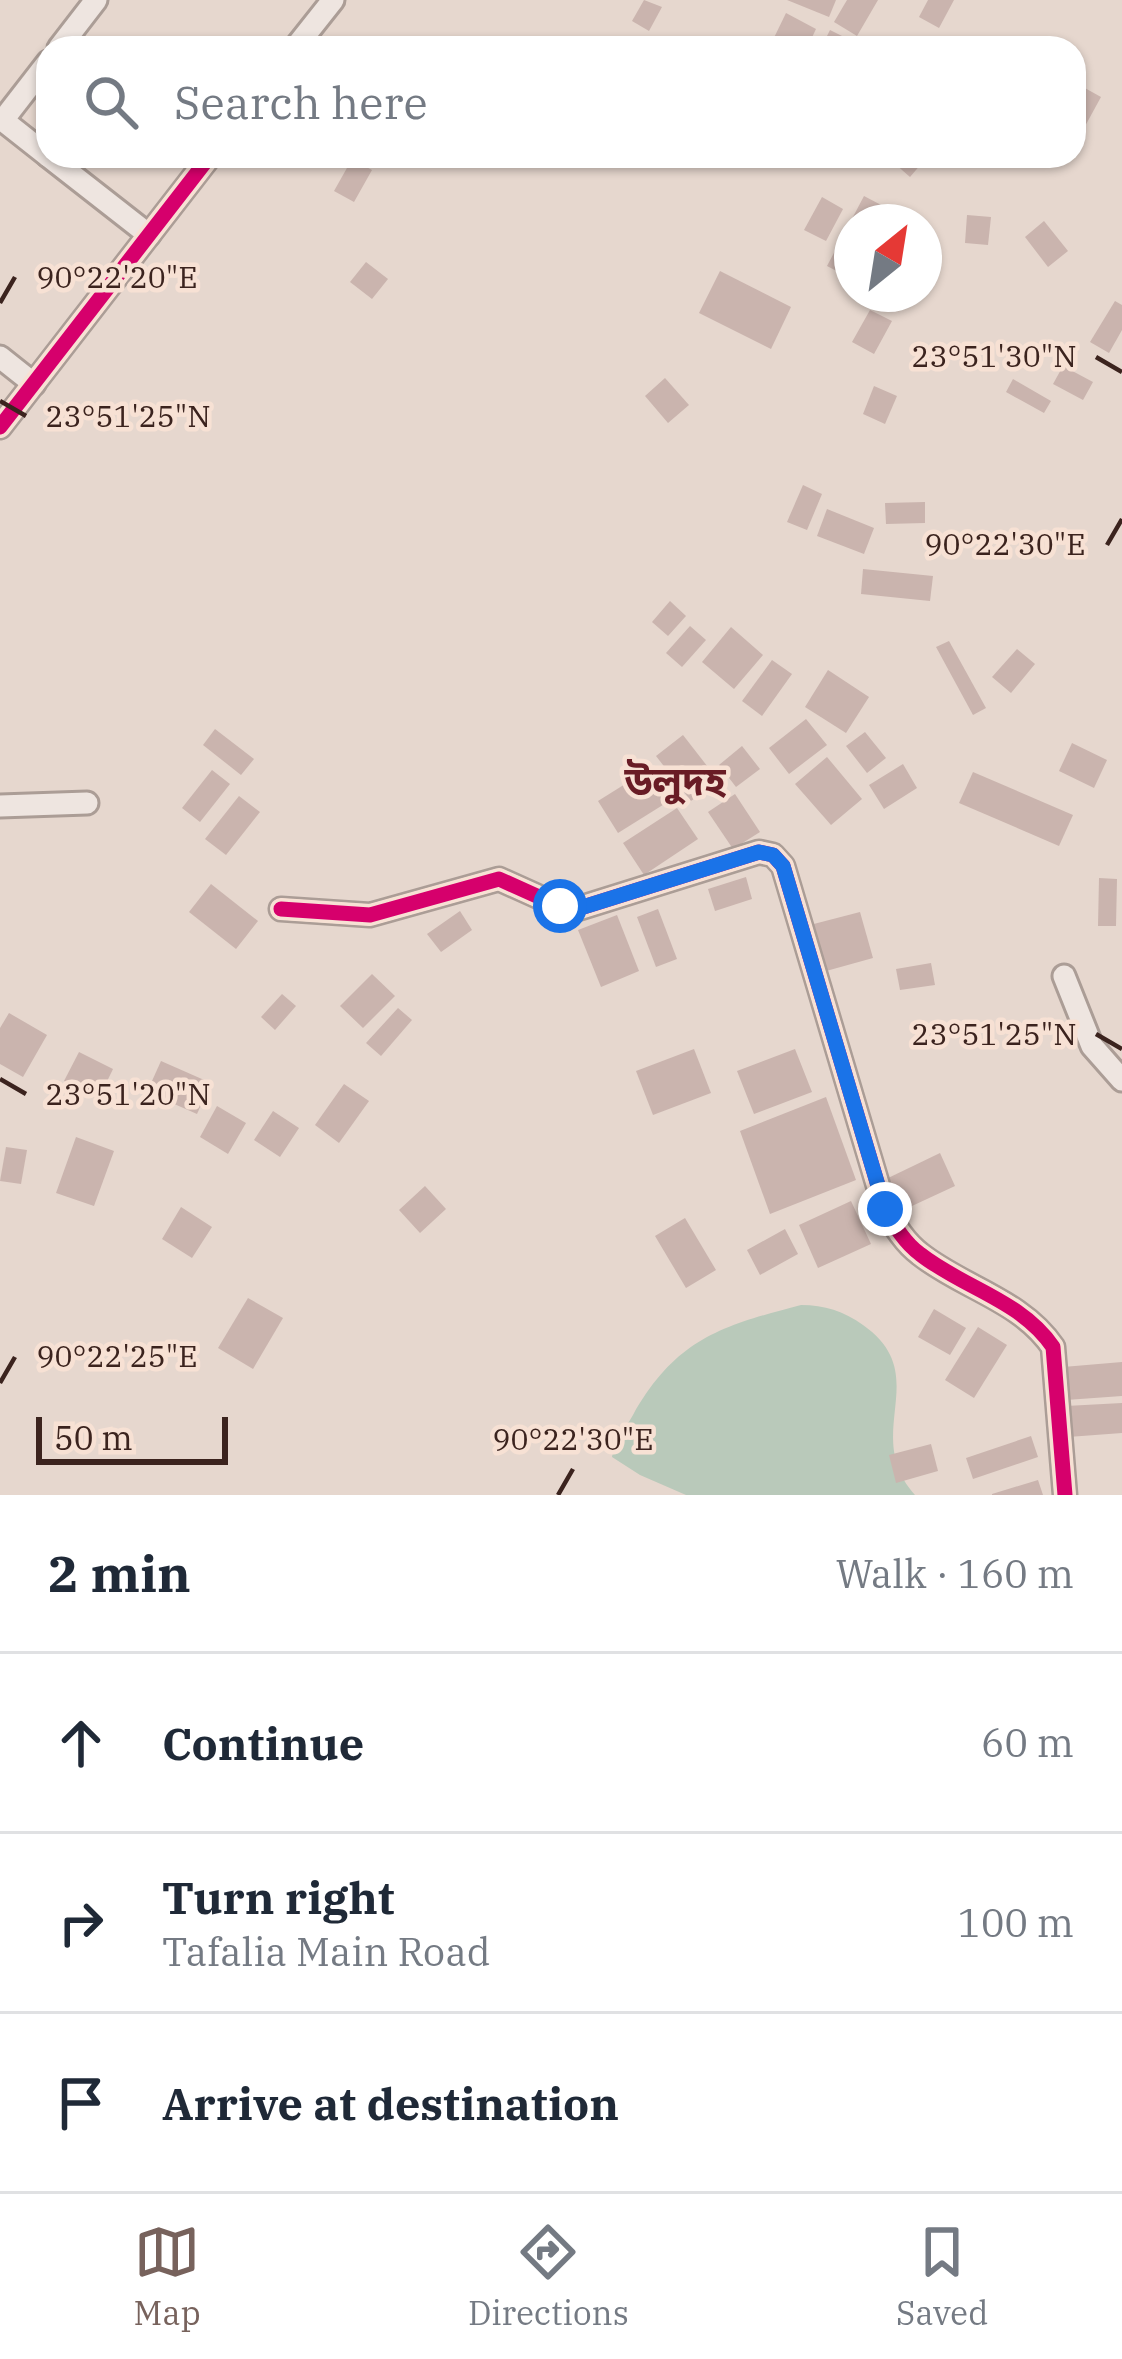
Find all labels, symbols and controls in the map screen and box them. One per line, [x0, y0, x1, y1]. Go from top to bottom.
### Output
search box [36, 36, 1086, 168]
icon: search [78, 69, 144, 135]
text: Search here [174, 73, 428, 131]
north arrow [834, 204, 942, 312]
text: 90°22'20"E [37, 257, 197, 296]
text: 23°51'30"N [912, 336, 1077, 375]
text: 23°51'25"N [46, 396, 211, 435]
text: 90°22'30"E [925, 524, 1085, 563]
district label: উলুদহ [623, 755, 726, 806]
route start [533, 879, 587, 933]
text: 23°51'25"N [912, 1014, 1077, 1053]
text: 23°51'20"N [46, 1074, 211, 1113]
route end [858, 1182, 912, 1236]
text: 90°22'25"E [37, 1336, 197, 1375]
scale bar [36, 1411, 228, 1464]
text: 50 m [54, 1416, 133, 1459]
text: 90°22'30"E [493, 1419, 653, 1458]
text: 2 min [48, 1540, 191, 1606]
text: Walk · 160 m [836, 1548, 1074, 1599]
icon: ahead [48, 1710, 114, 1776]
text: Continue [162, 1714, 364, 1772]
text: 60 m [981, 1717, 1074, 1768]
text: Turn right [162, 1868, 394, 1926]
icon: right [48, 1890, 114, 1956]
text: 100 m [958, 1897, 1074, 1948]
text: Tafalia Main Road [162, 1926, 491, 1977]
icon: arrive [48, 2070, 114, 2136]
text: Arrive at destination [162, 2074, 619, 2132]
tab: Map [134, 2219, 201, 2334]
tab: Directions [468, 2219, 629, 2334]
tab: Saved [896, 2219, 988, 2334]

